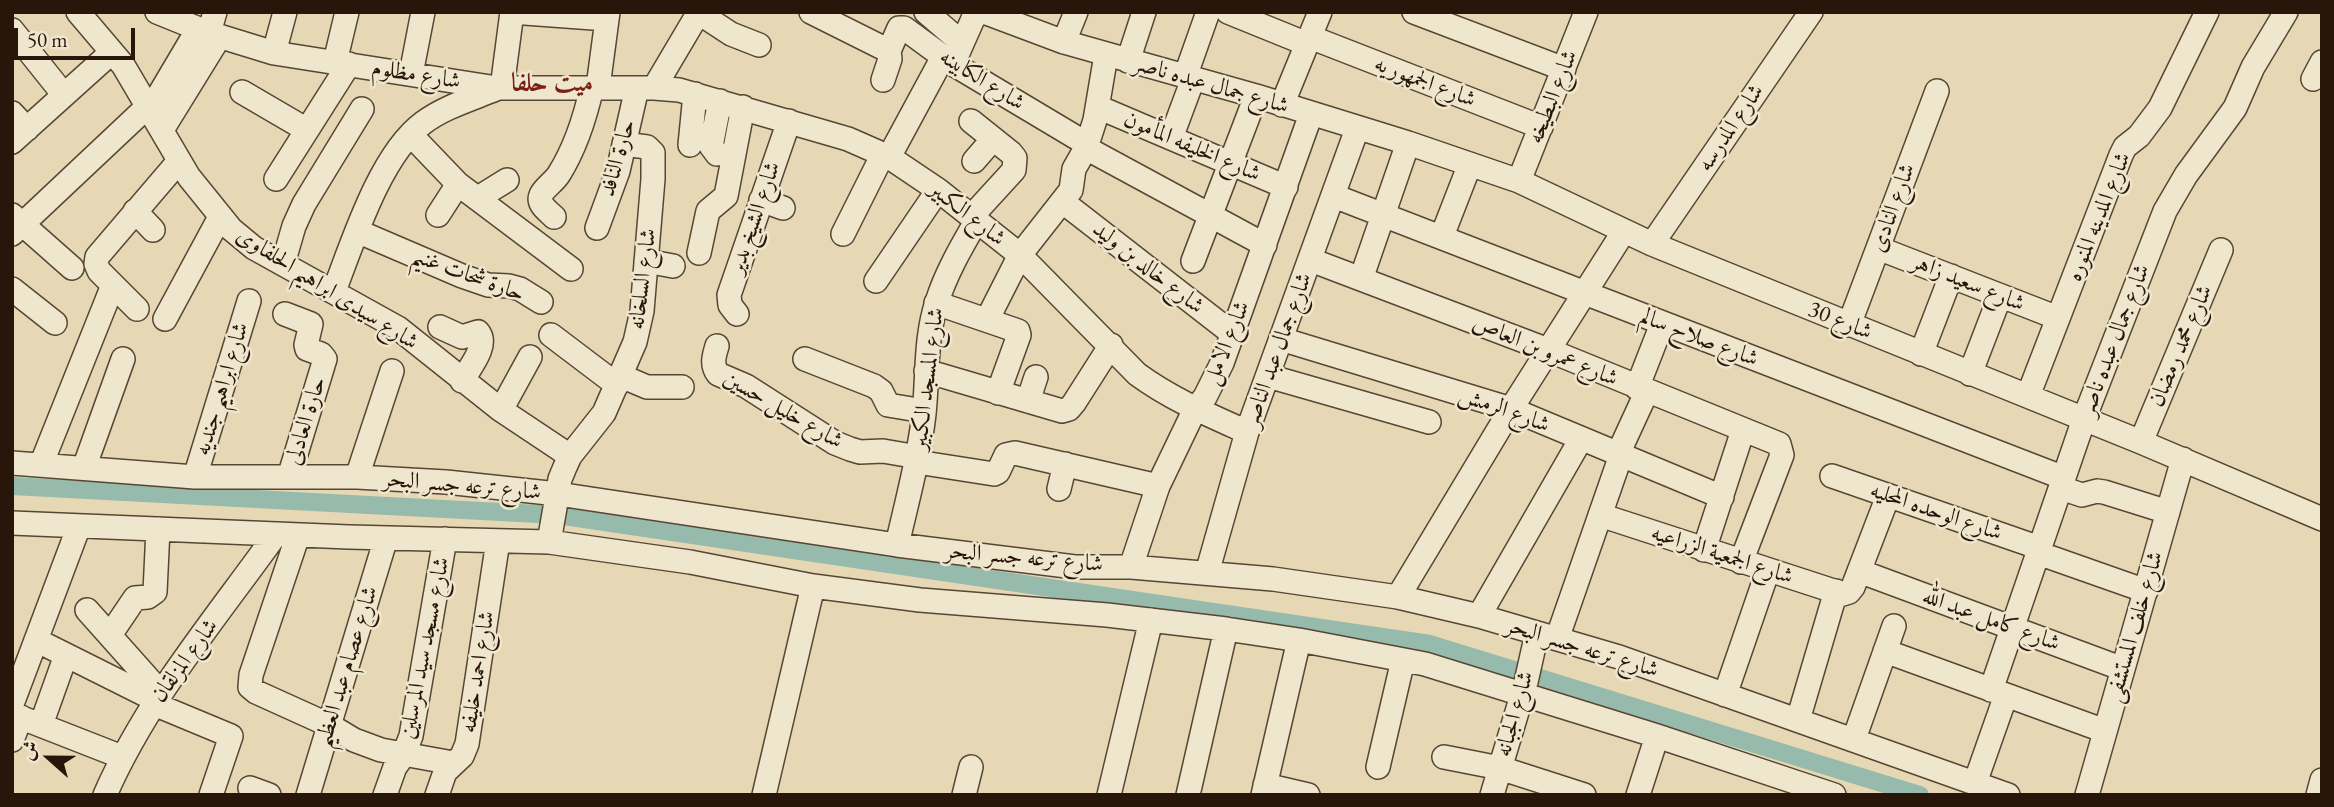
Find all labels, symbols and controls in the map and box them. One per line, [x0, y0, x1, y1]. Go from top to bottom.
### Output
scale bar [18, 14, 138, 58]
text: 50 m [27, 26, 68, 53]
street label: شارع الكابينه [934, 43, 1030, 117]
street label: شارع البطيخه [1522, 46, 1584, 148]
street label: شارع جمال عبده ناصر [1130, 50, 1292, 120]
street label: شارع الجمهوريه [1370, 50, 1480, 114]
street label: شارع مظلوم [370, 54, 462, 96]
district label: ميت حلفا [511, 68, 593, 100]
street label: شارع المدرسه [1692, 79, 1770, 177]
street label: شارع الخليفه المأمون [1119, 106, 1265, 188]
street label: حارة النافد [594, 116, 642, 200]
street label: شارع المدينه المنوره [2061, 148, 2137, 286]
street label: شارع الشيخ بدير [723, 158, 787, 278]
street label: شارع النادى [1864, 160, 1922, 256]
street label: شارع الكبير [923, 176, 1011, 252]
street label: شارع خالد بن وليد [1087, 216, 1209, 320]
street label: شارع سيدى ابراهيم الحلفاوى [231, 222, 423, 356]
street label: شارع السلخانه [623, 227, 663, 331]
street label: حارة شحات غنيم [408, 242, 528, 308]
street label: شارع سعيد زاهر [1907, 248, 2029, 318]
street label: شارع جمال عبده ناصر [2073, 260, 2157, 420]
street label: شارع جمال عبد الناصر [1237, 269, 1319, 431]
street label: شارع محمد رمضان [2143, 281, 2219, 411]
street label: شارع 30 [1804, 296, 1876, 346]
street label: شارع الامل [1198, 297, 1256, 389]
street label: شارع صلاح سالم [1636, 303, 1762, 373]
street label: شارع المسجد الكبير [906, 306, 950, 452]
street label: شارع عمرو بن العاص [1468, 309, 1622, 393]
street label: شارع ابراهيم جنديه [189, 319, 255, 459]
street label: شارع خليل حسين [718, 365, 848, 455]
street label: حارة العادلى [279, 373, 333, 469]
street label: شارع الرمش [1455, 381, 1553, 439]
street label: شارع ترعه جسر البحر [382, 465, 542, 507]
street label: شارع الوحده المحليه [1866, 477, 2006, 547]
street label: شارع الجمعية الزراعيه [1647, 519, 1797, 591]
street label: شارع ترعه جسر البحر [944, 537, 1104, 579]
street label: شارع خلف المستشفى [2100, 548, 2170, 706]
street label: شارع مسجد سيد المرسلين [394, 555, 456, 741]
street label: شارع كامل عبد الله [1918, 582, 2064, 658]
street label: شارع عصام عبد العظيم [309, 583, 385, 751]
street label: شارع احمد خليفه [455, 609, 501, 735]
street label: شارع ترعه جسر البحر [1502, 612, 1662, 684]
street label: شارع المزلقان [145, 614, 225, 708]
street label: شارع الجبانه [1490, 668, 1540, 760]
north arrow [14, 723, 84, 793]
text: ش [14, 737, 44, 764]

